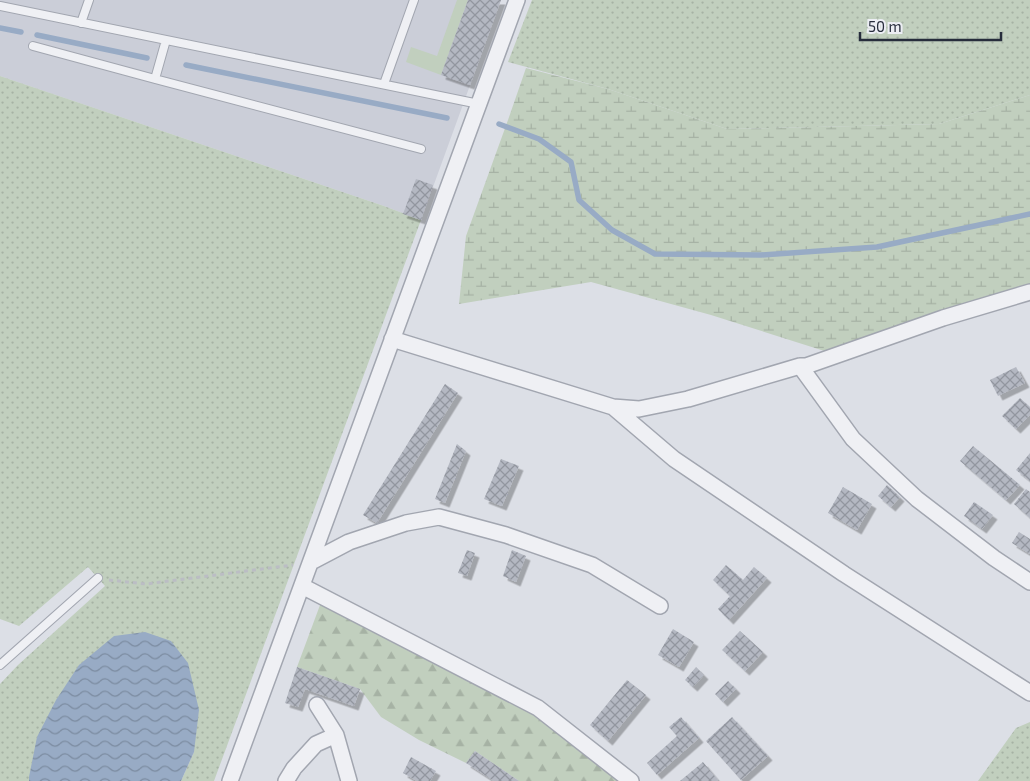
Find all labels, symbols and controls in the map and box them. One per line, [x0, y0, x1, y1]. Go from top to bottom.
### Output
scale bar [860, 10, 1001, 42]
text: 50 m [868, 17, 902, 35]

